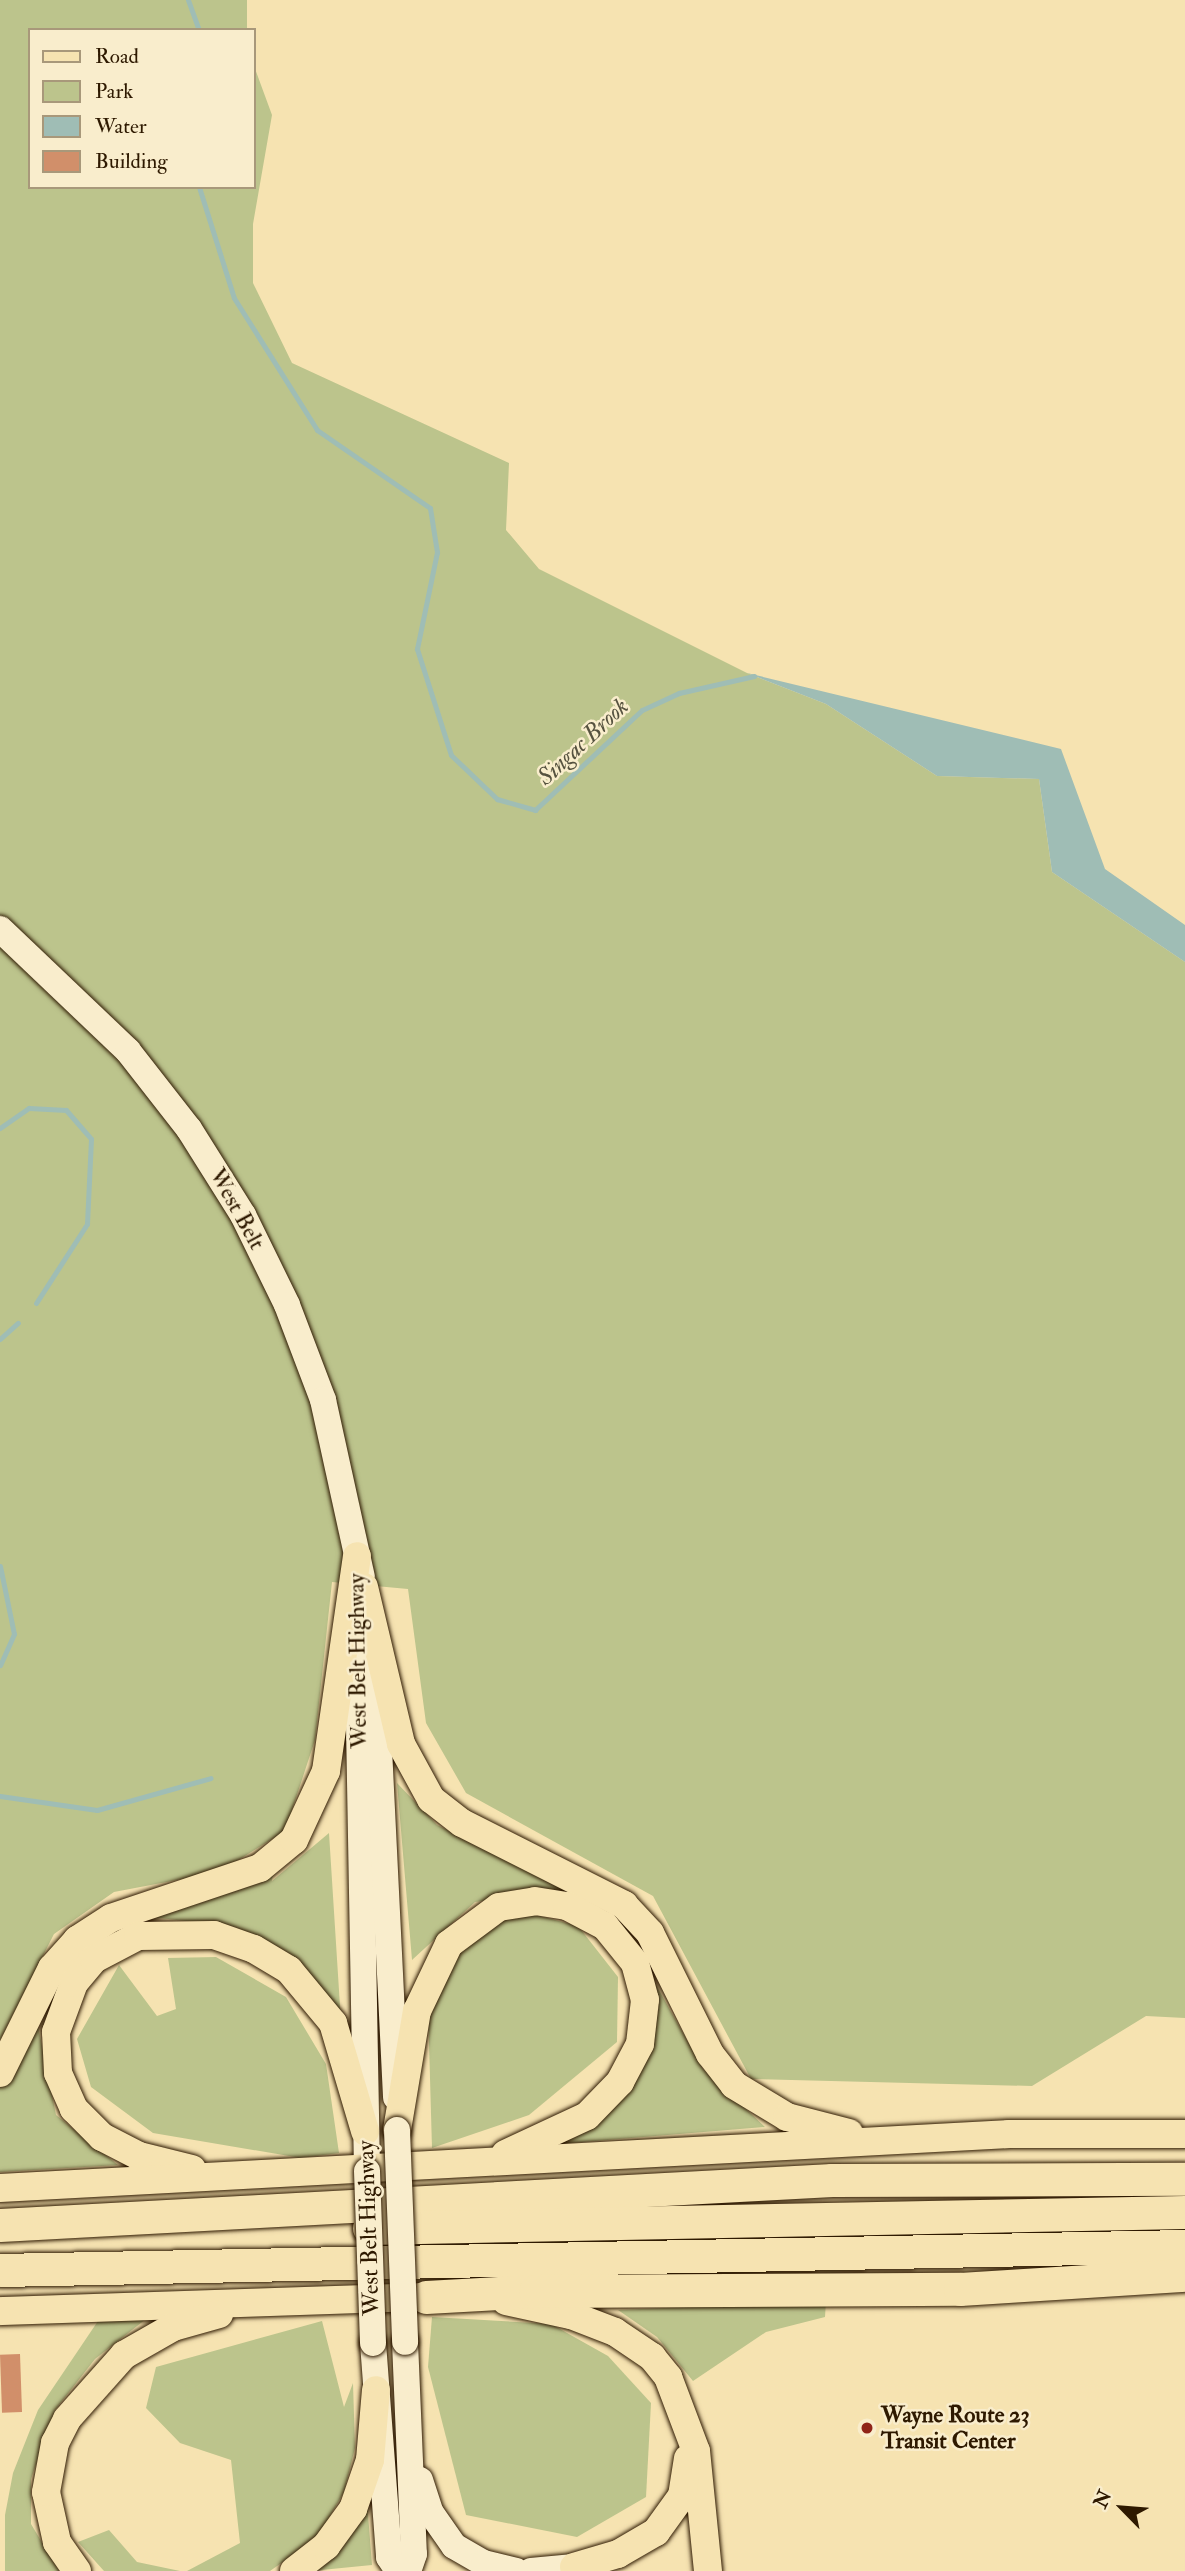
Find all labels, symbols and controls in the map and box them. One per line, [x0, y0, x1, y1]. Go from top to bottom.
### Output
legend [28, 28, 256, 189]
text: Road [95, 43, 139, 70]
text: Park [95, 78, 133, 105]
text: Water [95, 113, 147, 140]
text: Building [95, 148, 168, 175]
water label: Singac Brook [531, 692, 635, 792]
street label: West Belt [203, 1163, 271, 1255]
street label: West Belt Highway [343, 1573, 373, 1749]
street label: West Belt Highway [352, 2140, 386, 2316]
place label: Wayne Route 23 Transit Center [881, 2401, 1030, 2455]
marker: Wayne Route 23 Transit Center [859, 2420, 875, 2436]
north arrow [1087, 2473, 1157, 2543]
text: N [1088, 2486, 1117, 2512]

